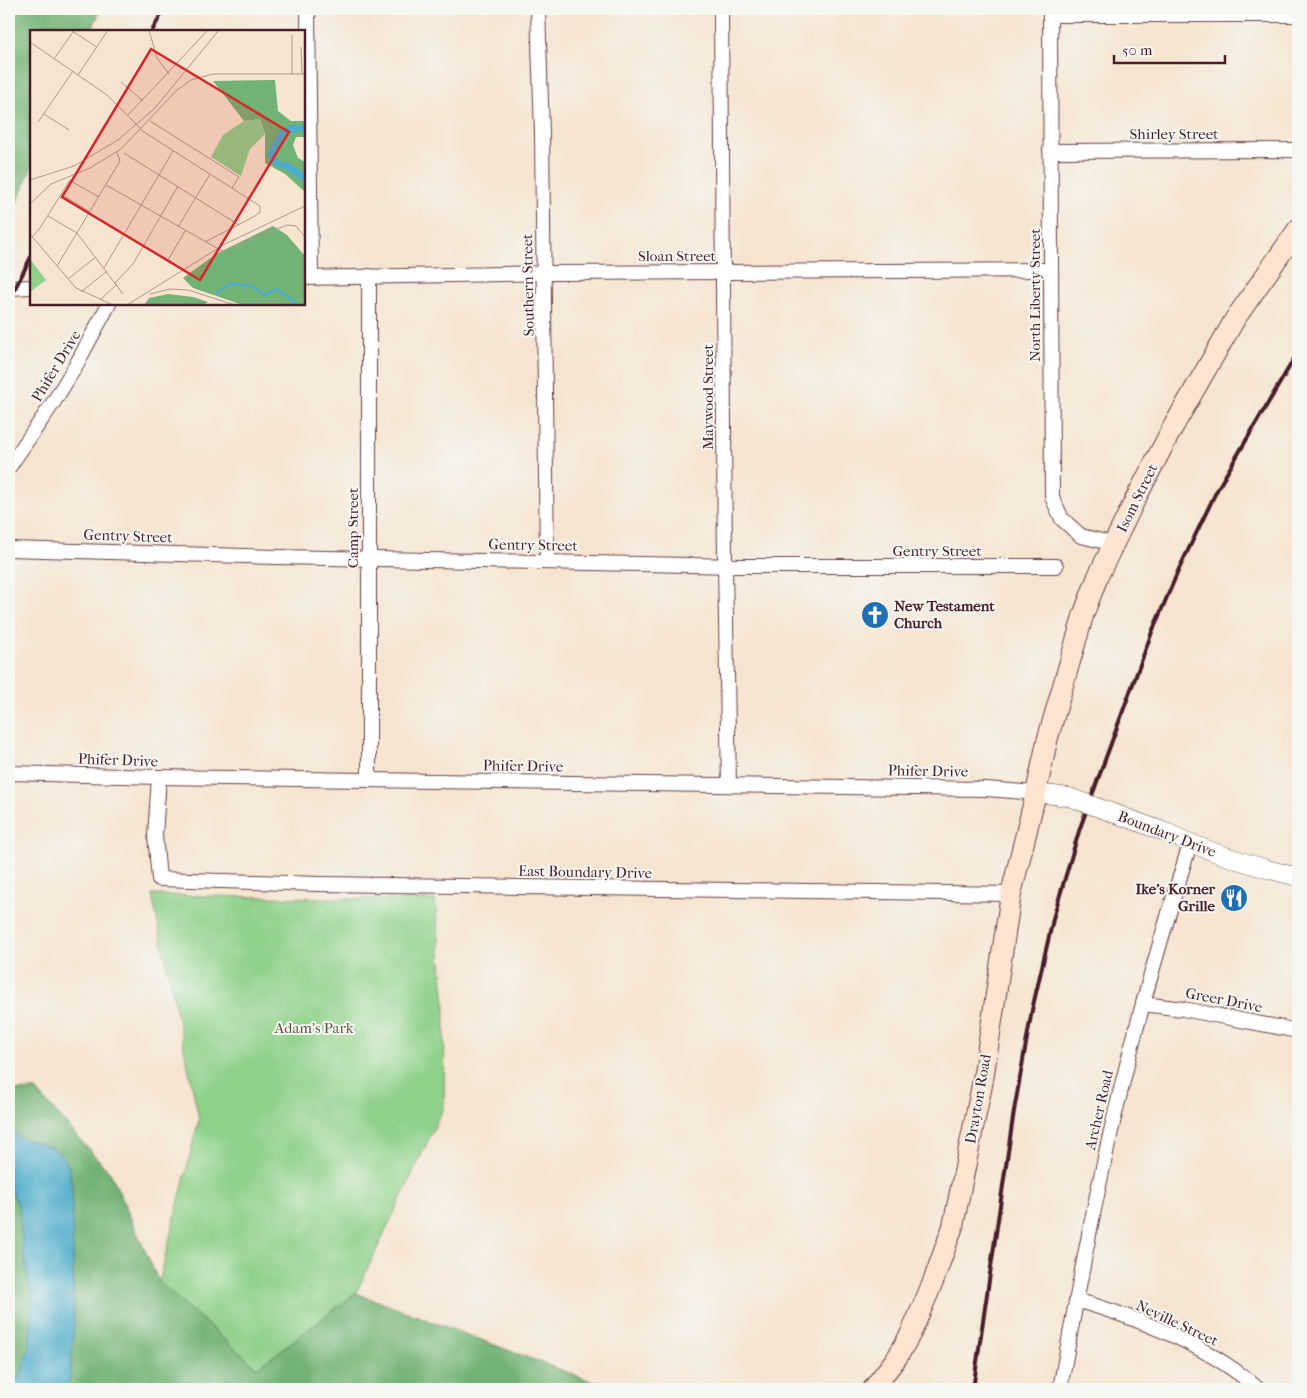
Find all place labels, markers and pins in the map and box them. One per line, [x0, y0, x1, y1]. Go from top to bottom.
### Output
place label: New Testament Church [894, 597, 995, 632]
church icon: New Testament Church [860, 600, 890, 630]
place label: Ike's Korner Grille [1135, 880, 1216, 915]
restaurant icon: Ike's Korner Grille [1219, 883, 1249, 913]

